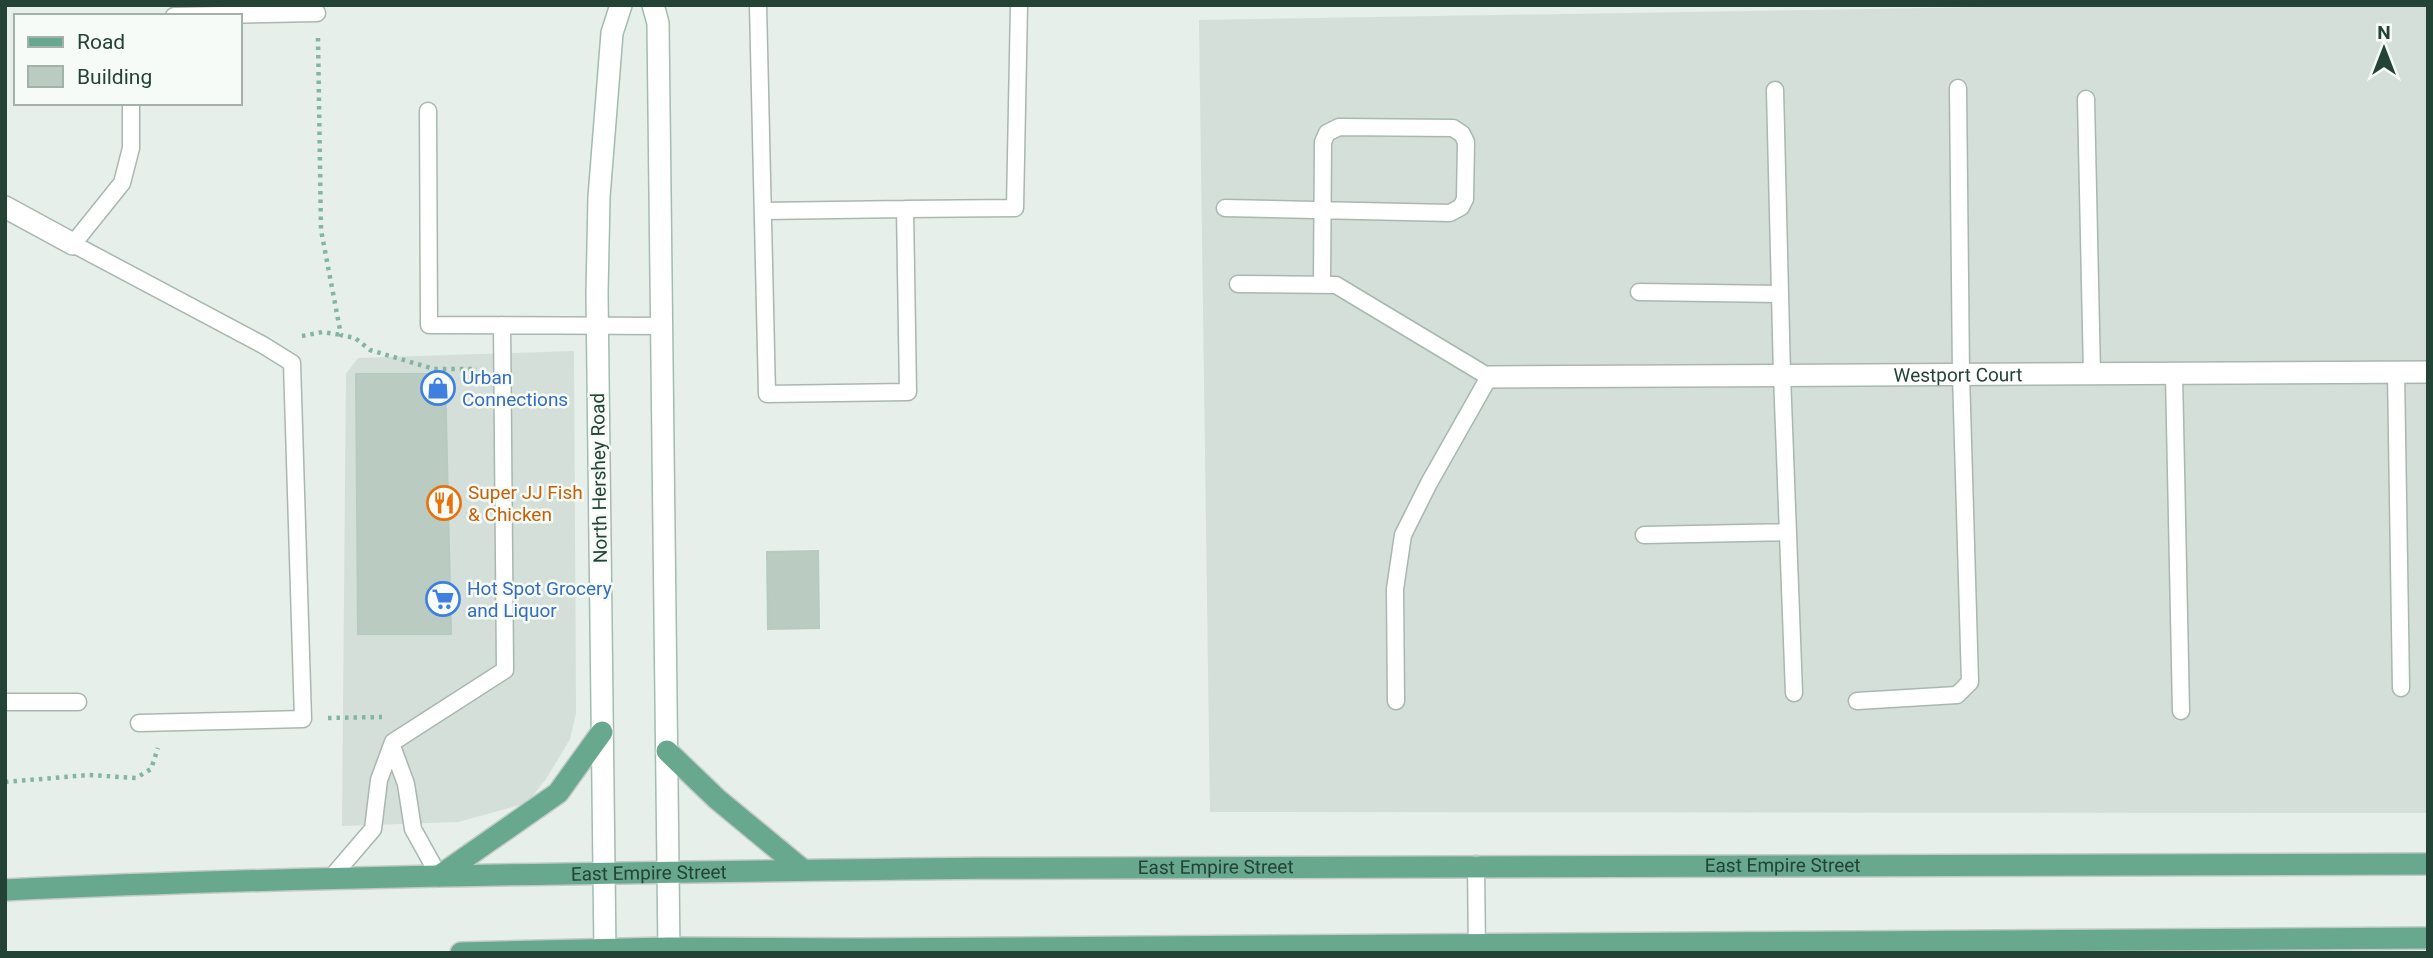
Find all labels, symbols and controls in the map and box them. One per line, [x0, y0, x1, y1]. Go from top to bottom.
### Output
legend [14, 14, 242, 105]
north arrow [2349, 14, 2419, 84]
text: N [2377, 21, 2391, 44]
text: Road [77, 30, 125, 54]
text: Building [77, 65, 152, 89]
street label: Westport Court [1893, 363, 2022, 386]
place label: Urban Connections [462, 366, 568, 411]
shop icon: Urban Connections [419, 369, 457, 407]
street label: North Hershey Road [586, 393, 612, 563]
place label: Super JJ Fish & Chicken [468, 481, 583, 526]
restaurant icon: Super JJ Fish & Chicken [425, 484, 463, 522]
place label: Hot Spot Grocery and Liquor [467, 577, 612, 622]
supermarket icon: Hot Spot Grocery and Liquor [424, 580, 462, 618]
street label: East Empire Street [1705, 853, 1861, 876]
street label: East Empire Street [1138, 855, 1294, 879]
street label: East Empire Street [571, 860, 727, 885]

